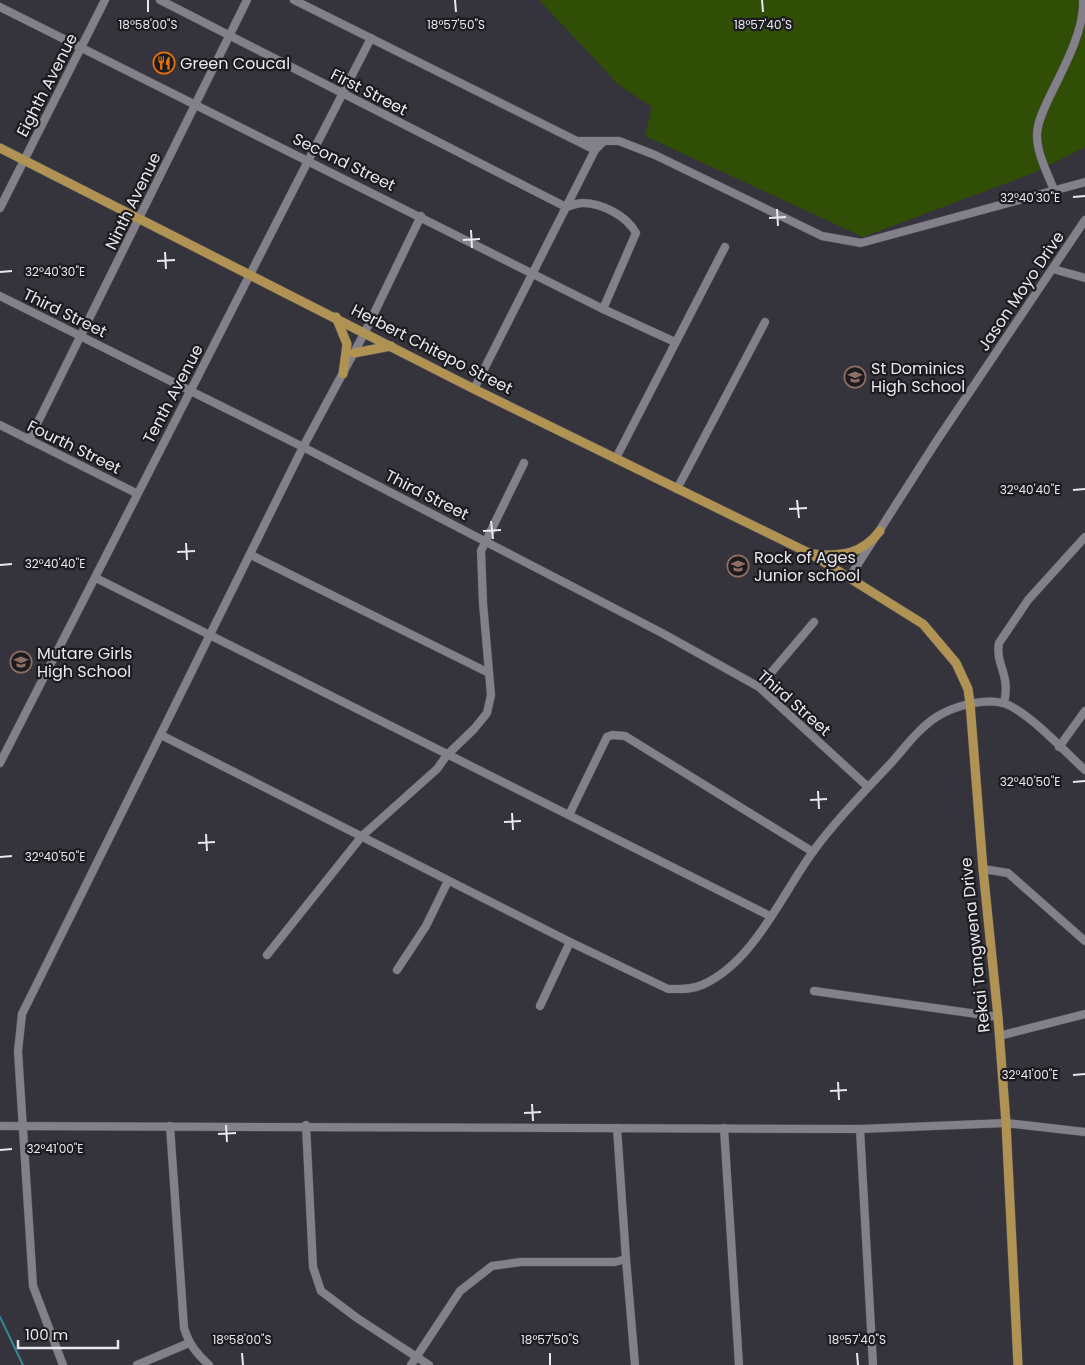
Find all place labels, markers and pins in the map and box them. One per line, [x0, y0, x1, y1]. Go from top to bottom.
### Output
restaurant icon: Green Coucal [152, 51, 176, 75]
place label: Green Coucal [180, 52, 290, 75]
place label: St Dominics High School [871, 357, 965, 398]
school or university icon: St Dominics High School [843, 365, 867, 389]
place label: Rock of Ages Junior school [754, 546, 860, 587]
school or university icon: Rock of Ages Junior school [726, 554, 750, 578]
place label: Mutare Girls High School [37, 642, 132, 683]
school or university icon: Mutare Girls High School [9, 650, 33, 674]

